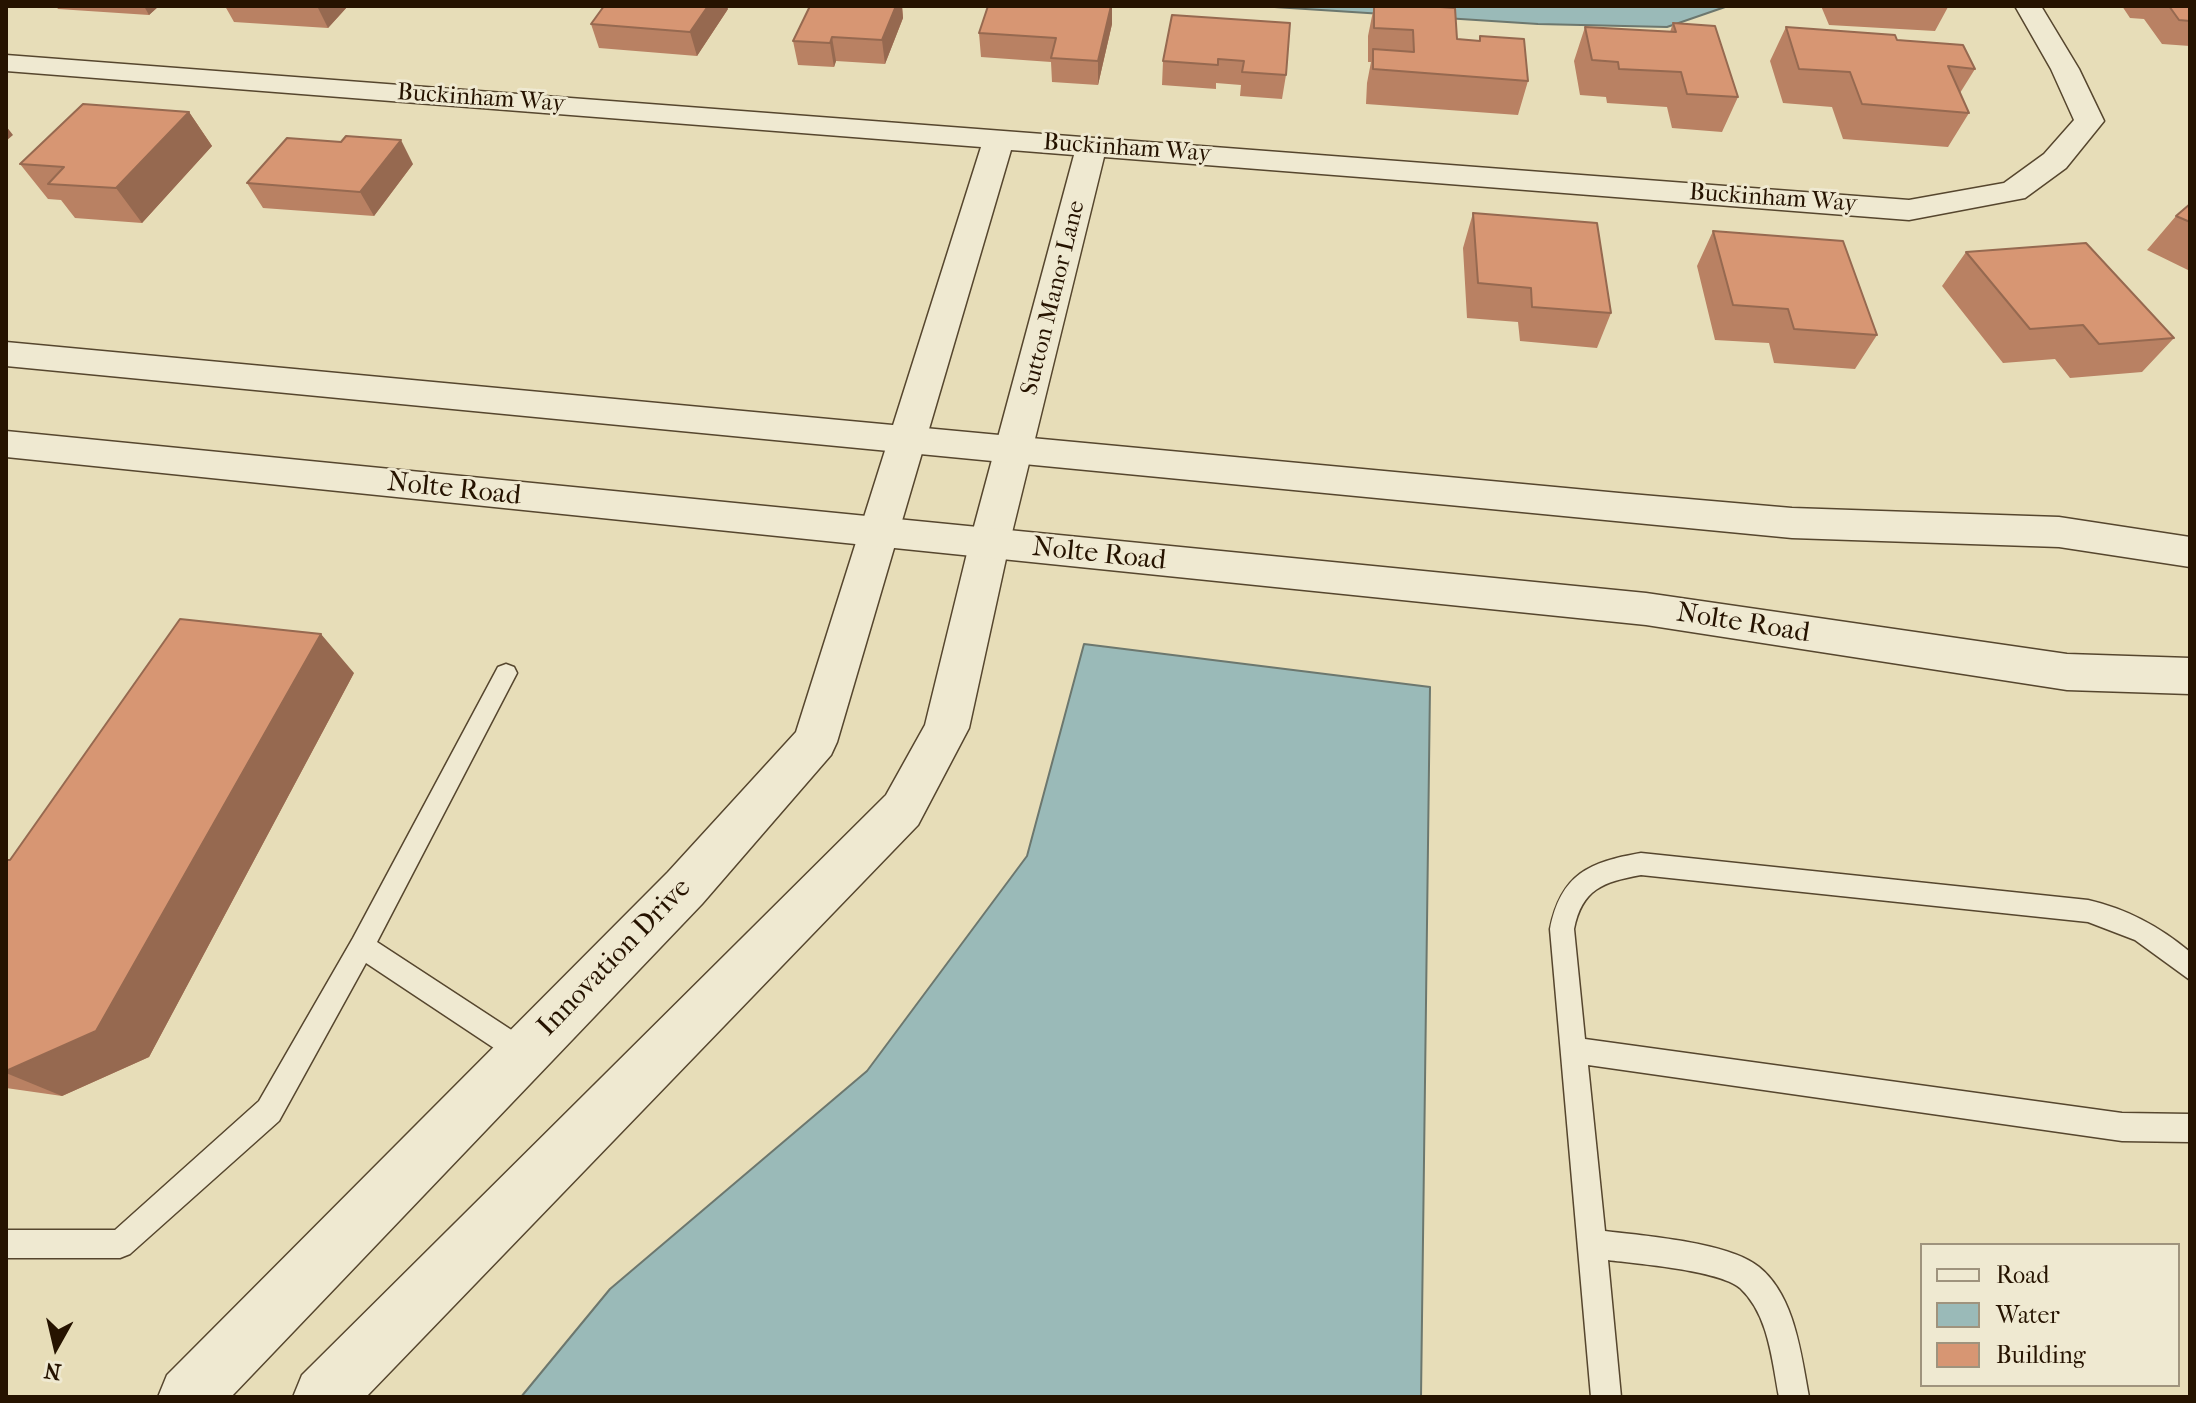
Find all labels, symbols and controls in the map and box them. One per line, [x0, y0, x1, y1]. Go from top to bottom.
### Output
street label: Buckinham Way [396, 79, 566, 119]
street label: Buckinham Way [1042, 129, 1212, 169]
street label: Buckinham Way [1688, 179, 1858, 219]
street label: Sutton Manor Lane [1016, 198, 1092, 398]
street label: Nolte Road [385, 466, 523, 514]
street label: Nolte Road [1030, 531, 1168, 579]
street label: Nolte Road [1674, 597, 1812, 651]
street label: Innovation Drive [531, 872, 699, 1044]
legend [1920, 1243, 2180, 1387]
text: Road [1996, 1261, 2049, 1289]
text: Water [1996, 1301, 2060, 1329]
north arrow [16, 1307, 96, 1387]
text: Building [1996, 1341, 2086, 1369]
text: N [43, 1357, 63, 1385]

